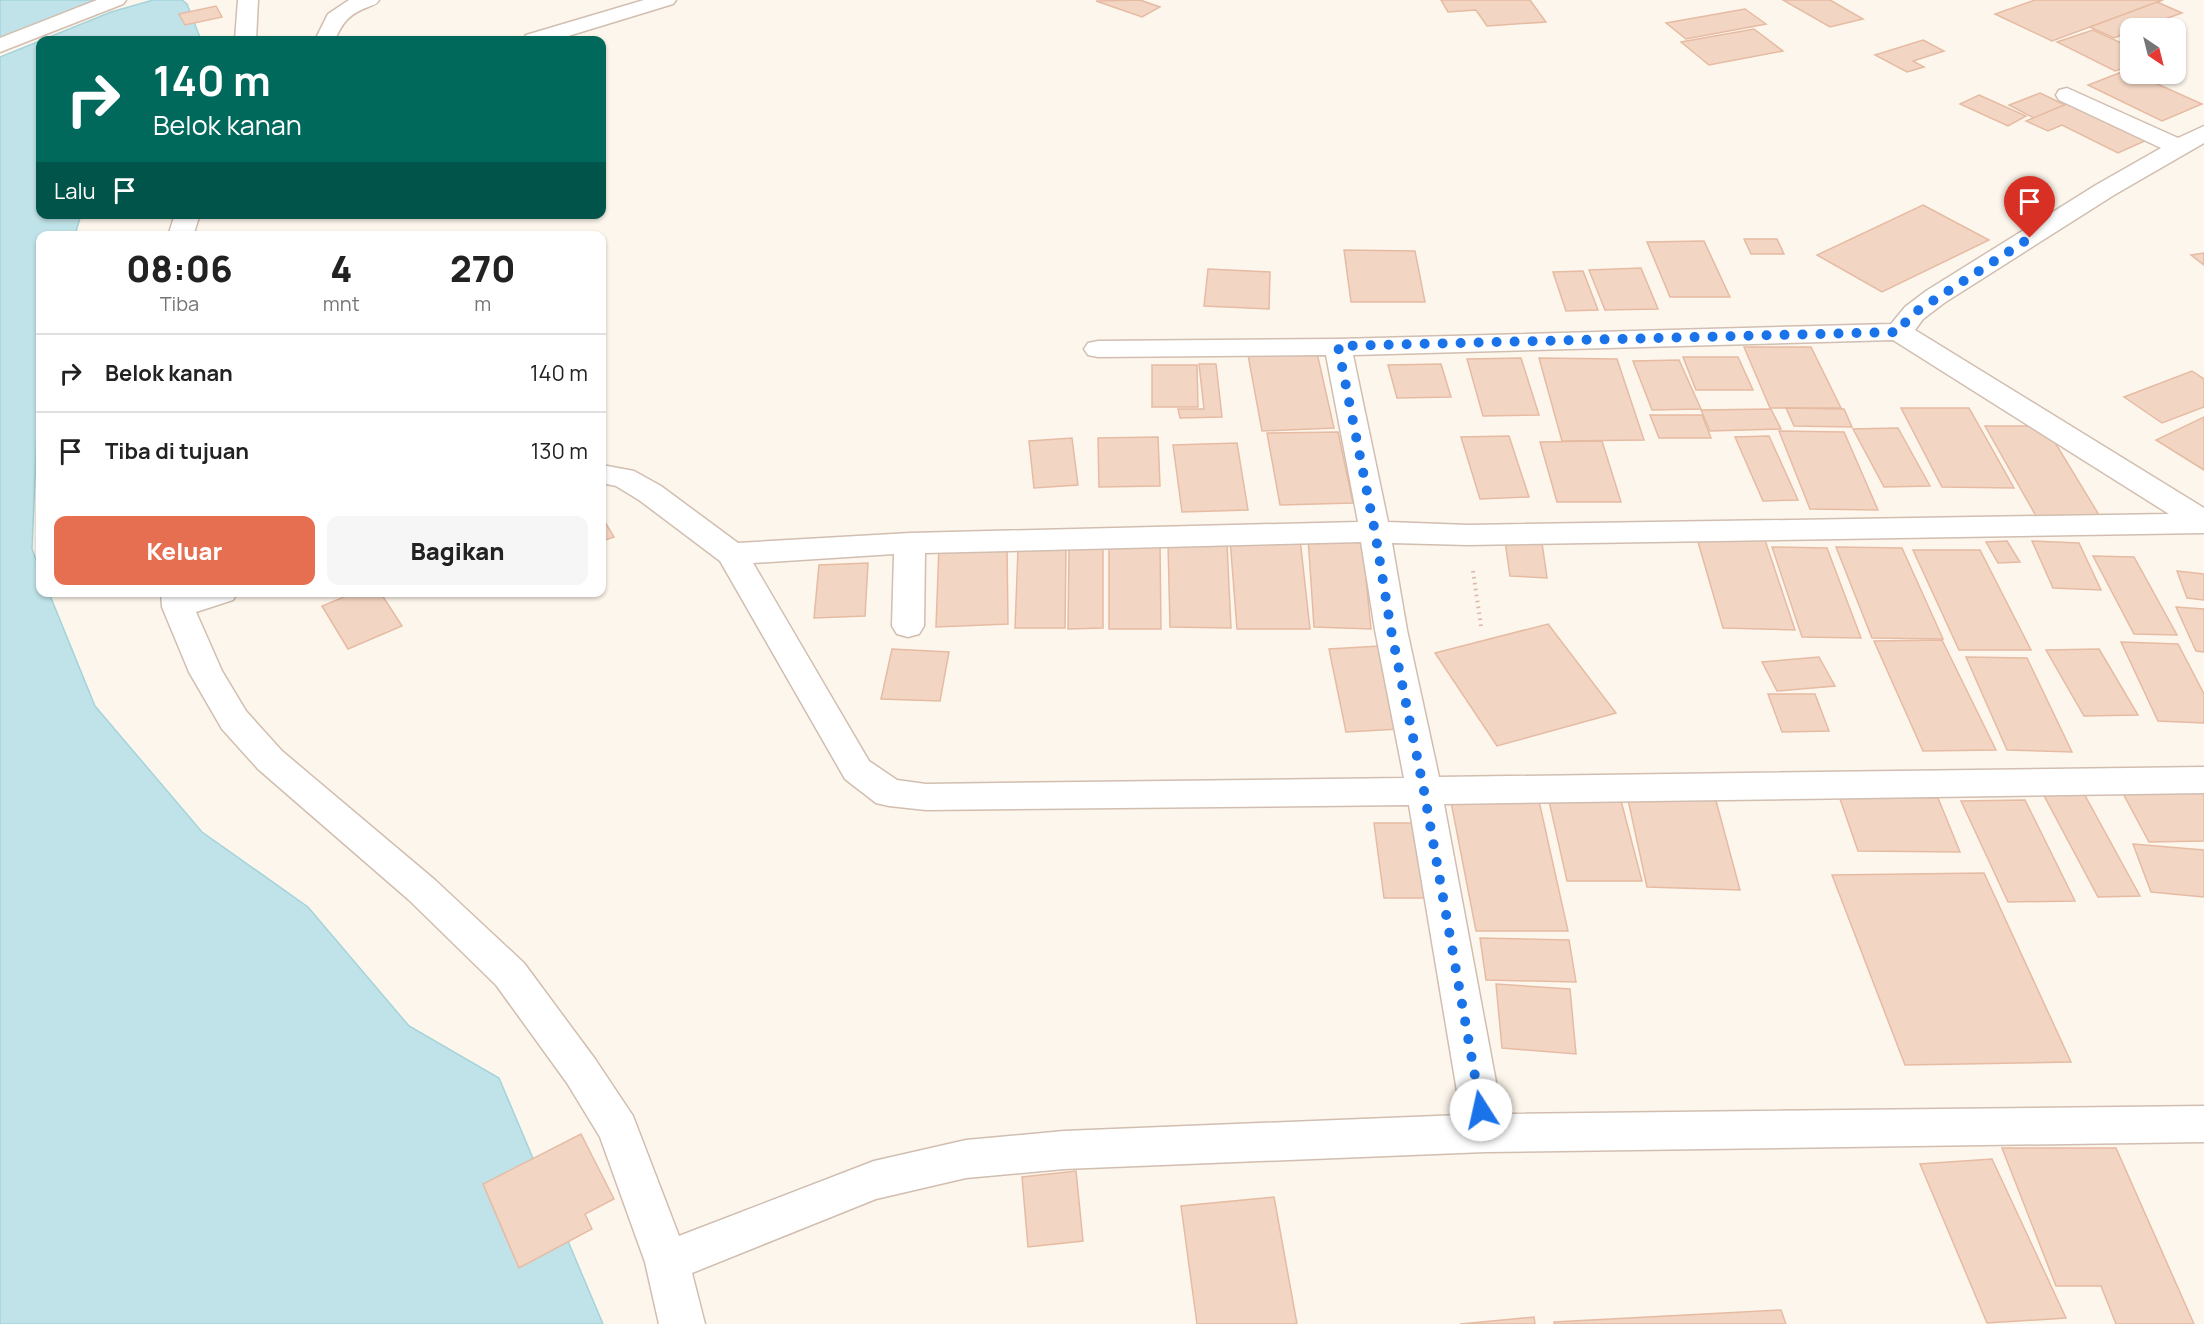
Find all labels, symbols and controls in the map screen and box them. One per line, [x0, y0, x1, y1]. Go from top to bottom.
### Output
north arrow [2120, 18, 2186, 84]
map controls [2120, 18, 2186, 84]
text: 140 m [153, 51, 271, 109]
icon: right [54, 60, 132, 138]
text: Belok kanan [153, 106, 302, 143]
icon: arrive [108, 174, 141, 207]
text: Lalu [54, 176, 96, 206]
pin [2004, 176, 2055, 238]
icon: arrive [2013, 185, 2046, 218]
text: 08:06 [126, 244, 233, 293]
text: 4 [330, 244, 352, 293]
text: 270 [450, 244, 516, 293]
text: Tiba [160, 290, 199, 317]
text: mnt [323, 290, 360, 317]
text: m [474, 290, 491, 317]
icon: right [54, 357, 87, 390]
text: Belok kanan [105, 358, 233, 388]
text: 140 m [530, 358, 588, 388]
icon: arrive [54, 435, 87, 468]
text: Tiba di tujuan [105, 436, 249, 466]
text: 130 m [531, 436, 588, 466]
button: Keluar [54, 516, 315, 585]
button: Bagikan [327, 516, 588, 585]
position arrow [1449, 1078, 1513, 1142]

